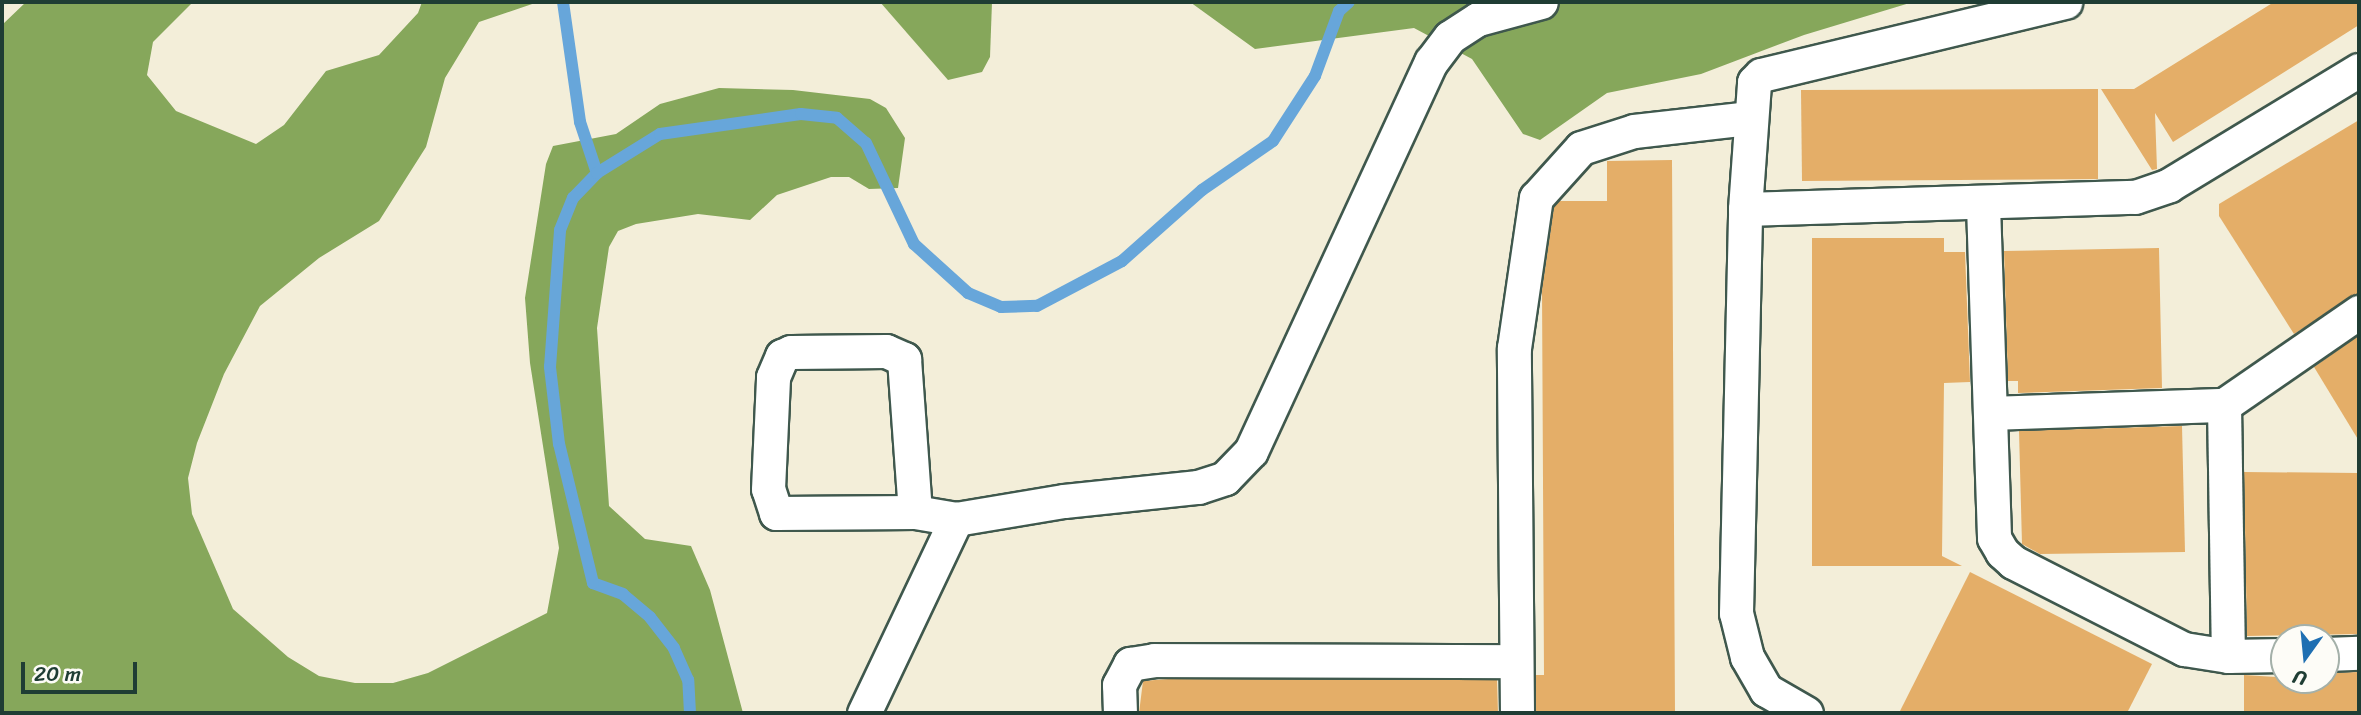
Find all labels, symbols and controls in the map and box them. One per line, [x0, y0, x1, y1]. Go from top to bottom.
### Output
north arrow [2270, 624, 2340, 694]
scale bar [24, 648, 140, 692]
text: 20 m [34, 655, 81, 693]
text: U [2290, 660, 2310, 695]

